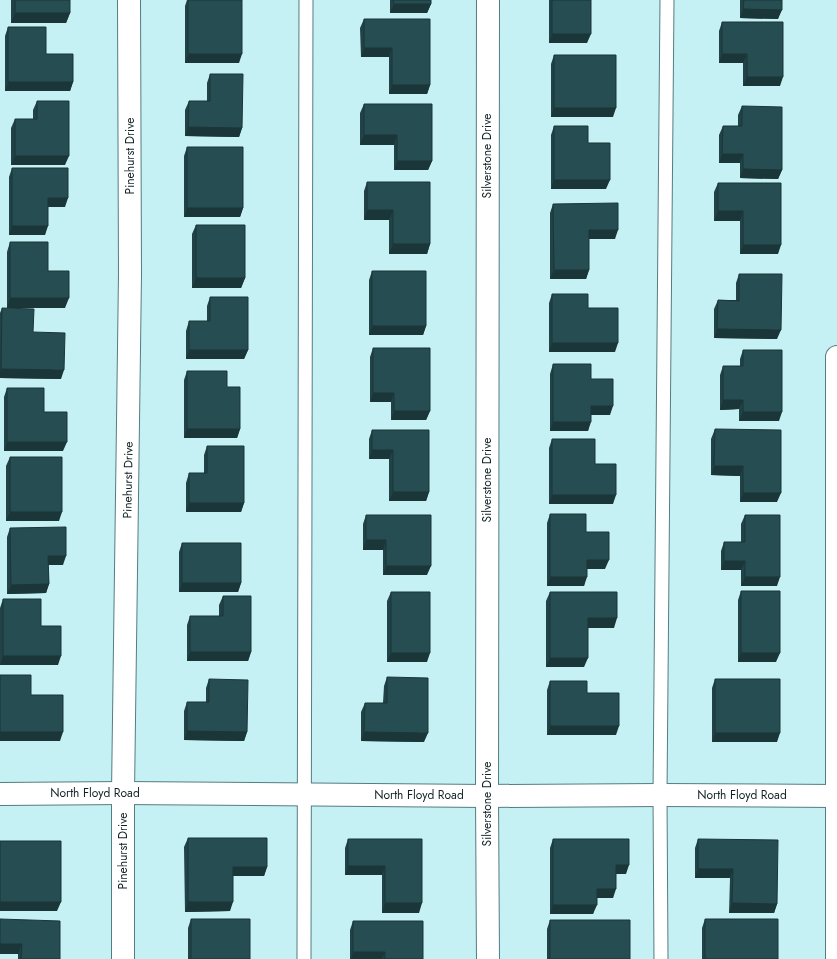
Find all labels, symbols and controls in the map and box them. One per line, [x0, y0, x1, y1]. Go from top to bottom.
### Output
street label: Silverstone Drive [478, 114, 496, 198]
street label: Pinehurst Drive [121, 118, 139, 194]
street label: Silverstone Drive [478, 438, 496, 522]
street label: Pinehurst Drive [118, 441, 138, 519]
street label: Silverstone Drive [478, 762, 496, 846]
street label: North Floyd Road [50, 784, 140, 802]
street label: North Floyd Road [374, 786, 464, 804]
street label: North Floyd Road [697, 786, 787, 804]
street label: Pinehurst Drive [114, 813, 132, 889]

